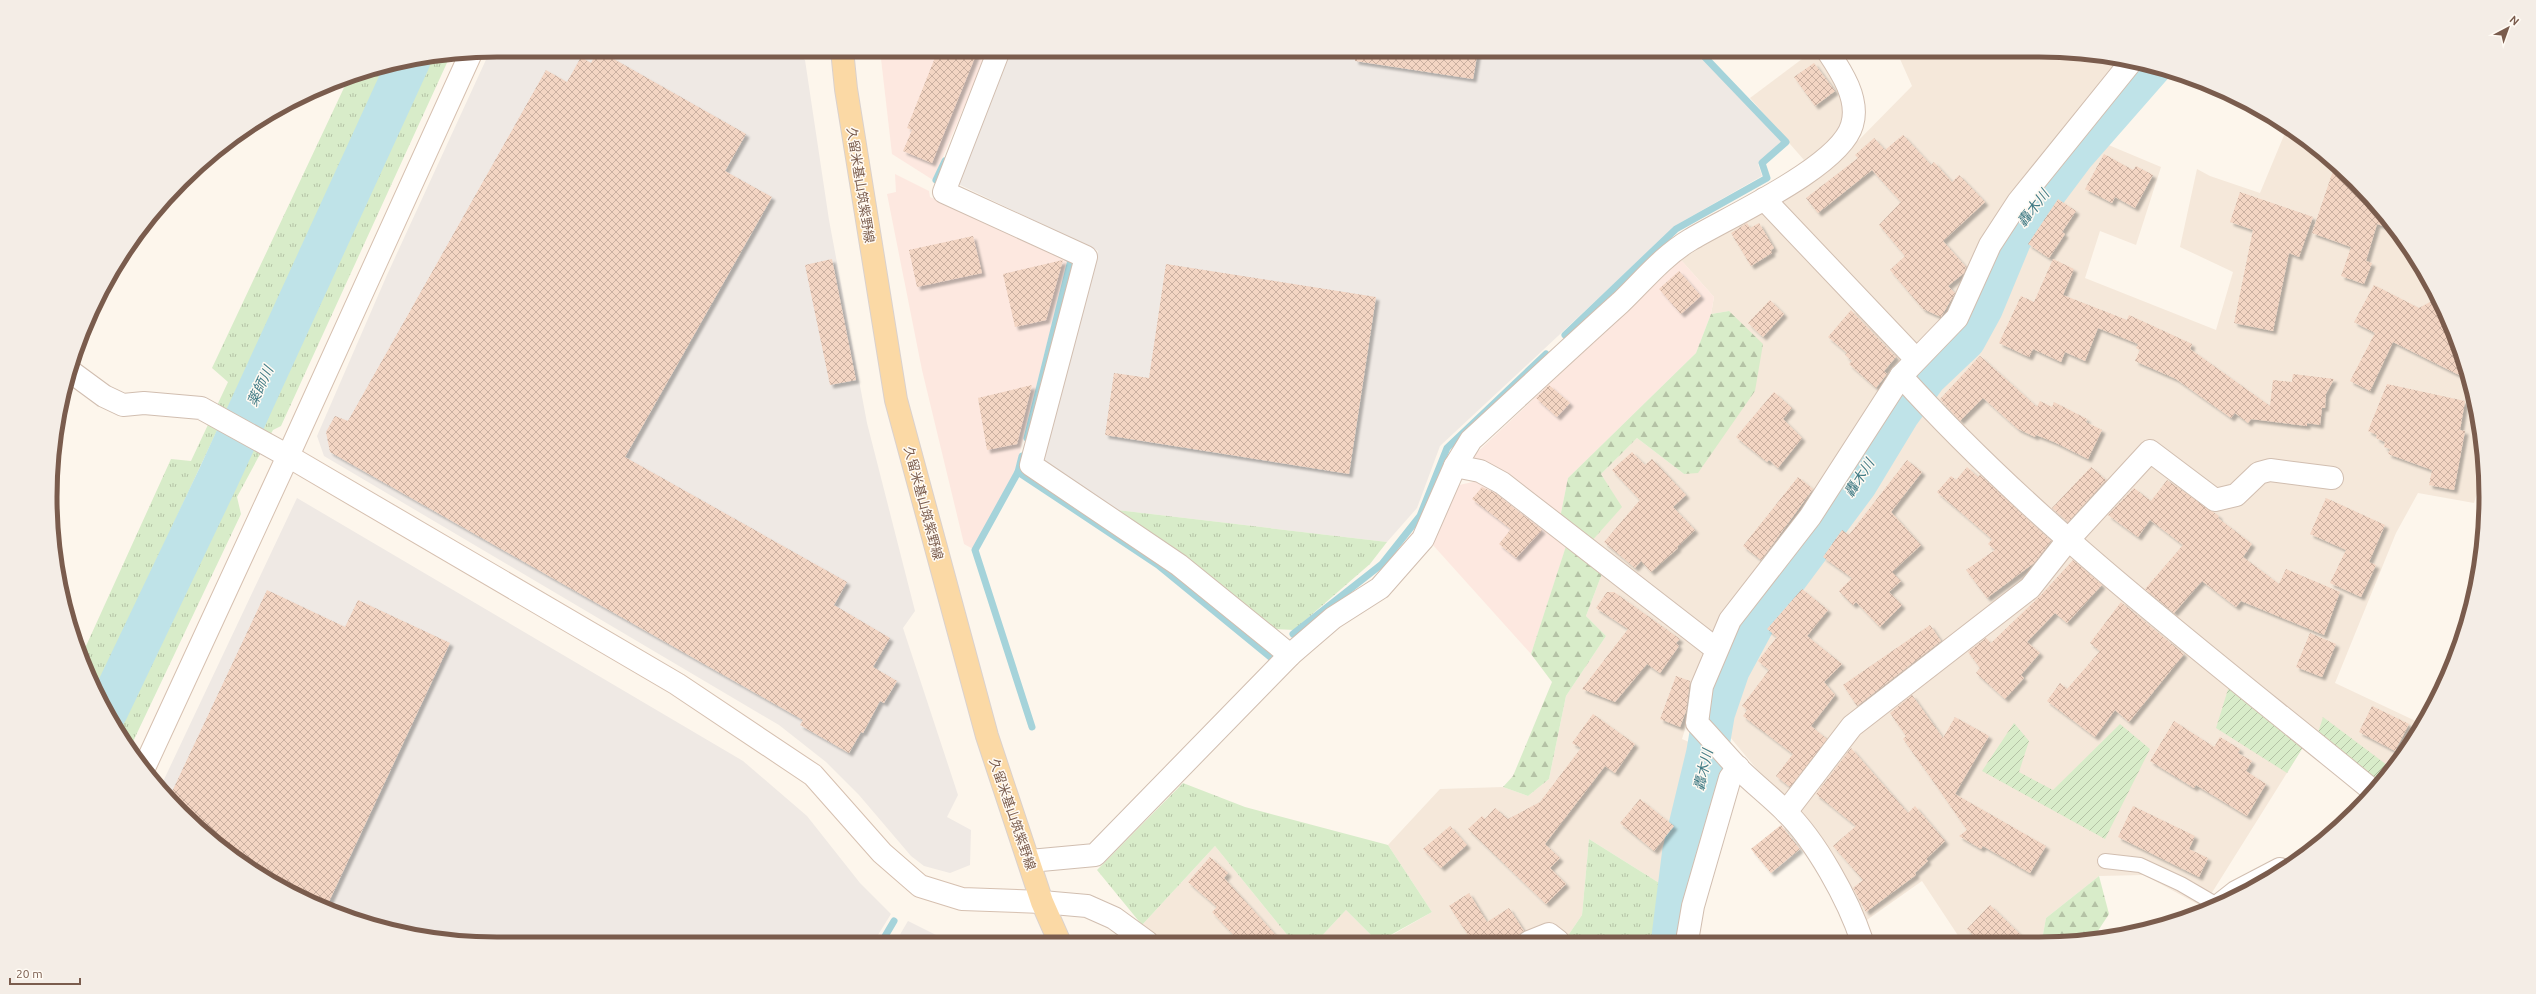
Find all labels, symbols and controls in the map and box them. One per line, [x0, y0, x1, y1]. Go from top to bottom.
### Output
north arrow [2488, 8, 2528, 48]
text: N [2508, 13, 2522, 28]
street label: 久留米基山筑紫野線 [845, 126, 877, 244]
water label: 轟木川 [2014, 185, 2053, 230]
water label: 薬師川 [244, 362, 277, 408]
street label: 久留米基山筑紫野線 [902, 445, 946, 561]
water label: 轟木川 [1841, 454, 1878, 500]
water label: 轟木川 [1690, 746, 1716, 792]
street label: 久留米基山筑紫野線 [987, 756, 1039, 872]
scale bar [10, 960, 80, 986]
text: 20 m [16, 967, 43, 980]

